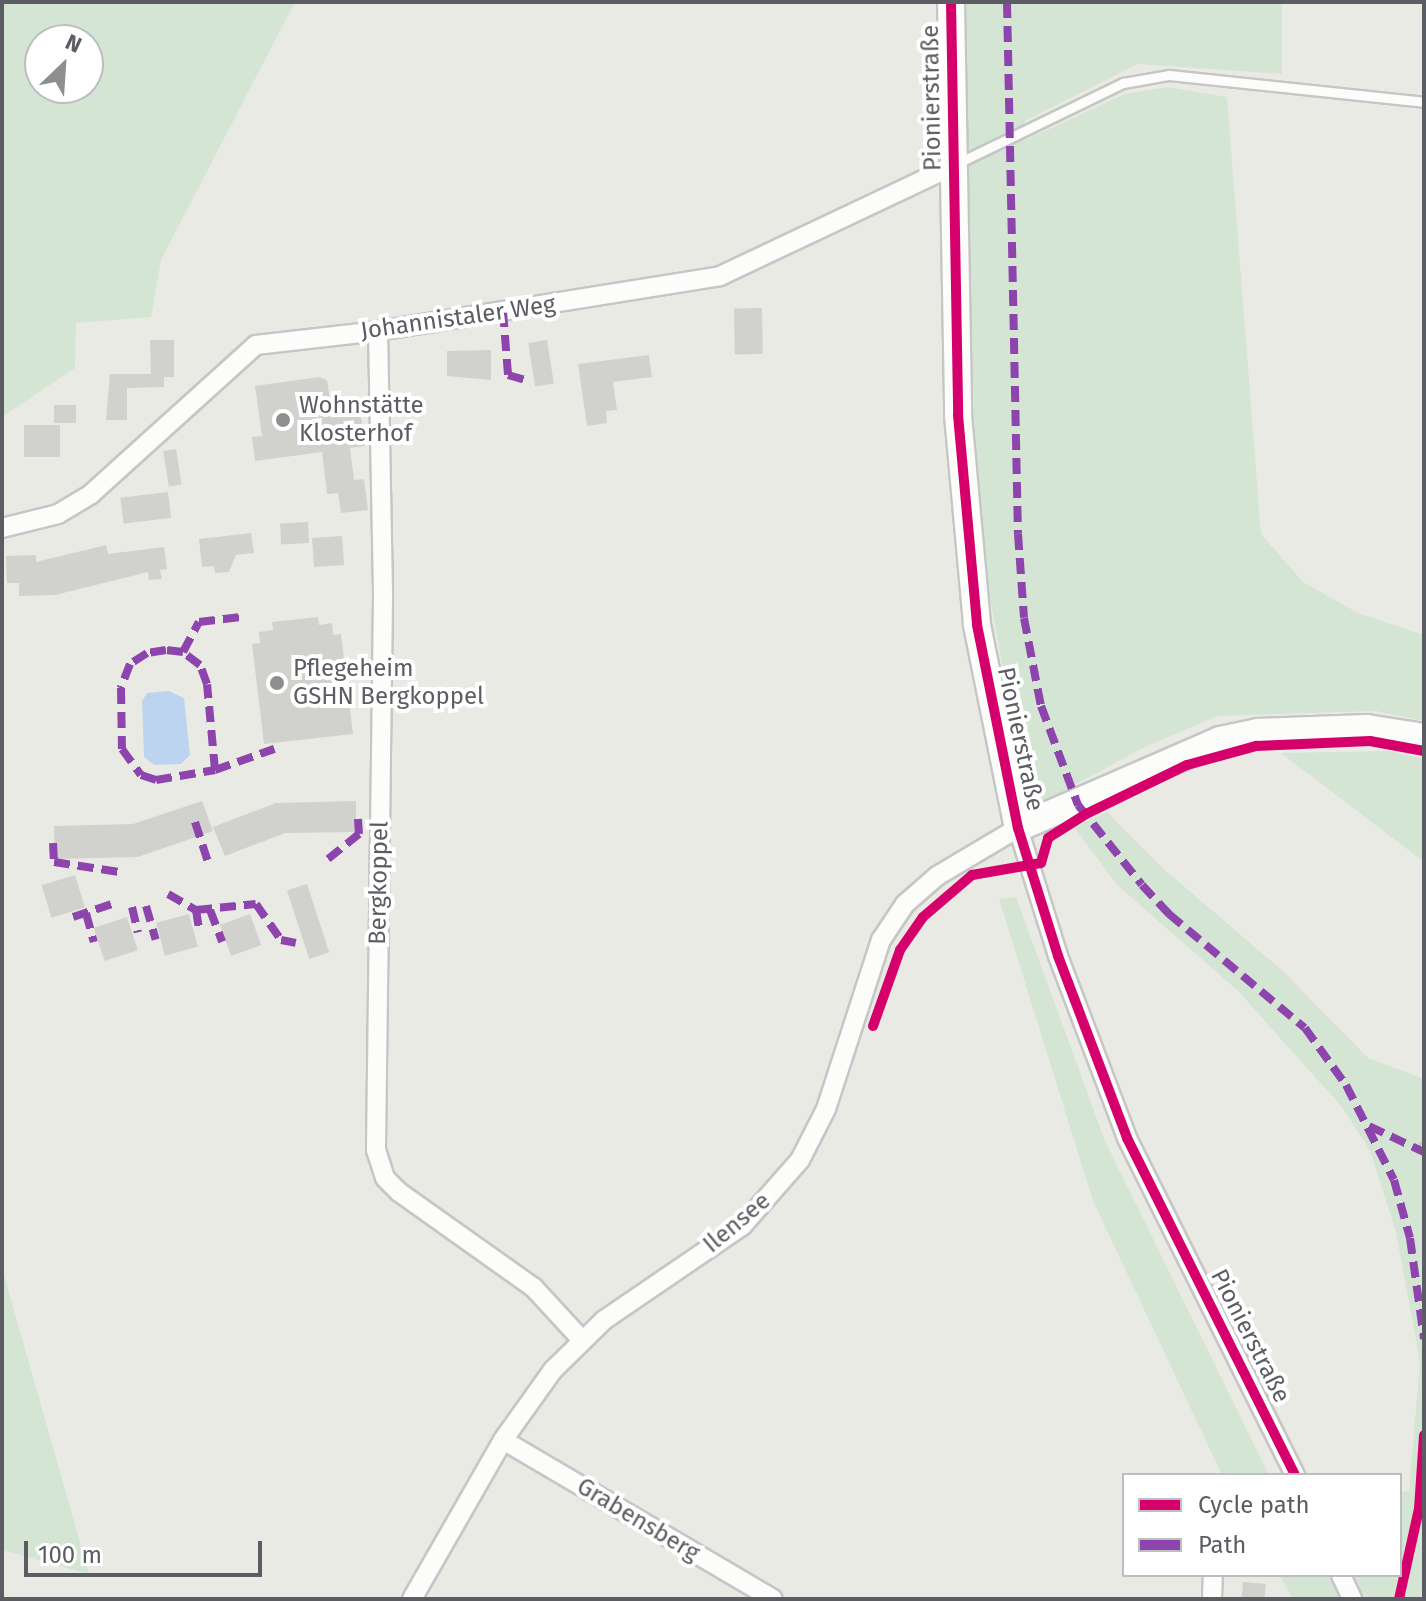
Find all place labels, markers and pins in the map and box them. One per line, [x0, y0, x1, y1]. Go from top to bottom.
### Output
place label: Wohnstätte Klosterhof [299, 392, 424, 448]
marker: Wohnstätte Klosterhof [274, 411, 292, 429]
place label: Pflegeheim GSHN Bergkoppel [293, 655, 484, 711]
marker: Pflegeheim GSHN Bergkoppel [268, 674, 286, 692]

